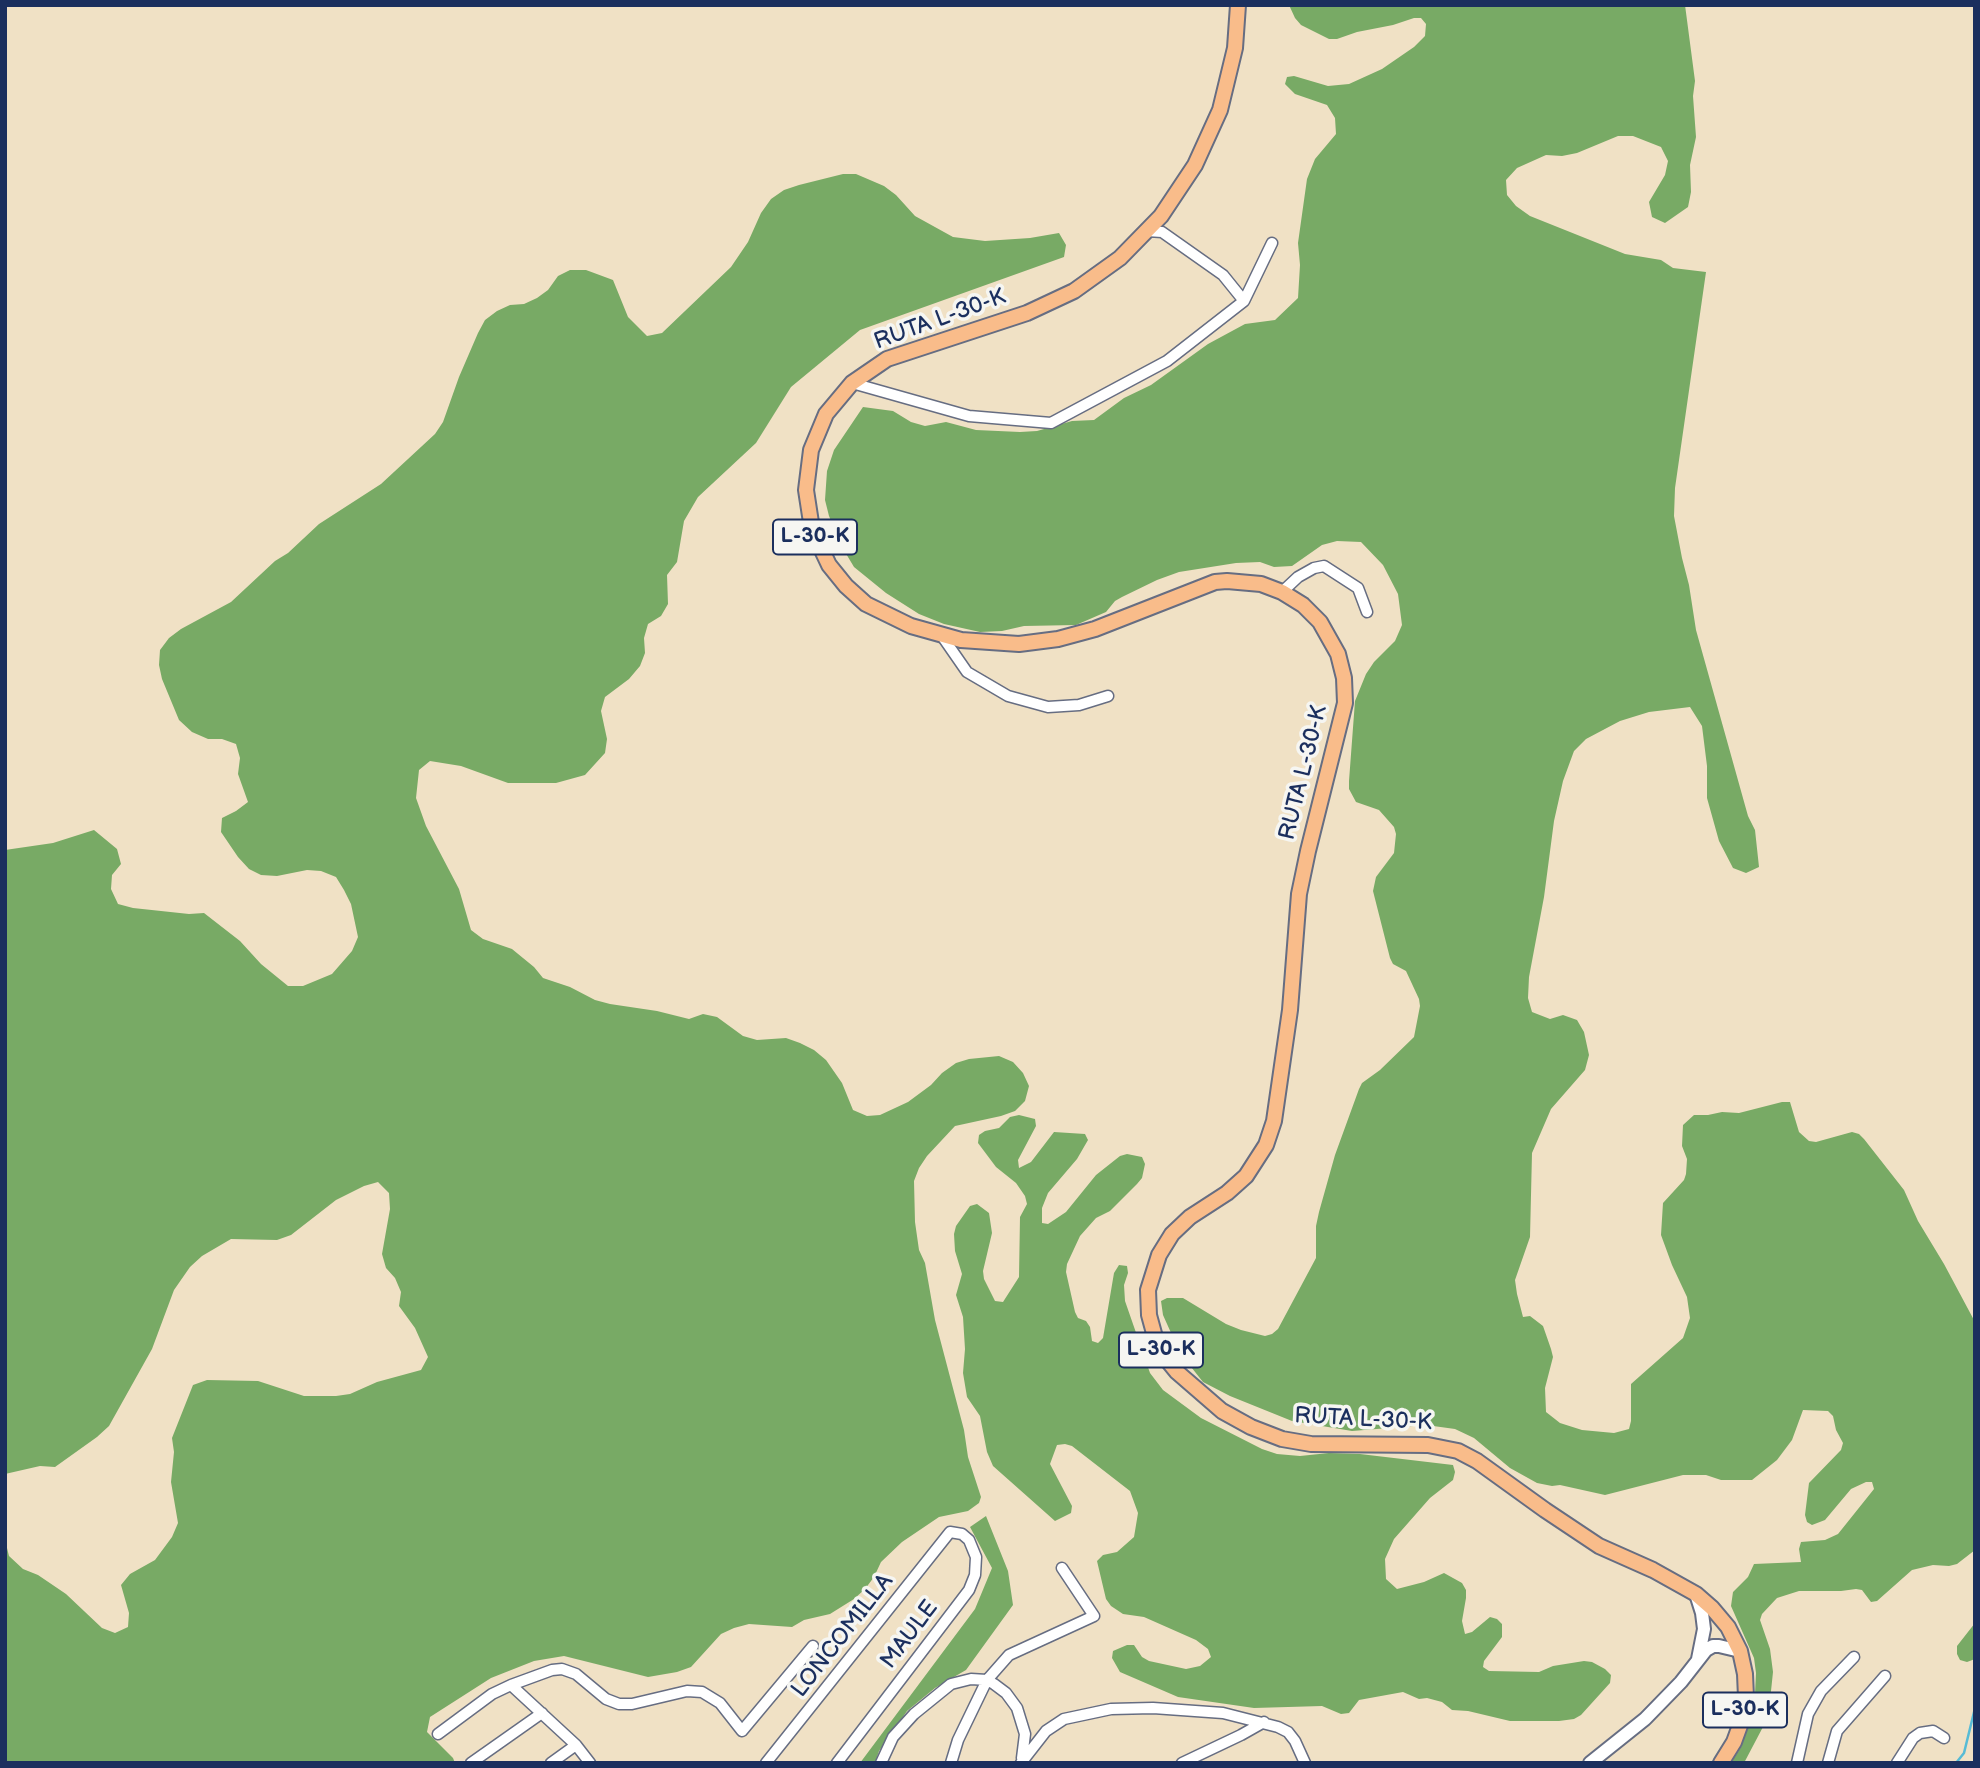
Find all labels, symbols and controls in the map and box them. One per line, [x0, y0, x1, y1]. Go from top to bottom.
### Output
street label: RUTA L-30-K [871, 284, 1009, 356]
road number: L-30-K [773, 520, 857, 554]
street label: RUTA L-30-K [1274, 703, 1334, 843]
road number: L-30-K [1119, 1332, 1203, 1368]
street label: RUTA L-30-K [1294, 1403, 1432, 1437]
street label: LONCOMILLA [786, 1569, 900, 1703]
street label: MAULE [875, 1595, 945, 1675]
road number: L-30-K [1703, 1692, 1787, 1728]

